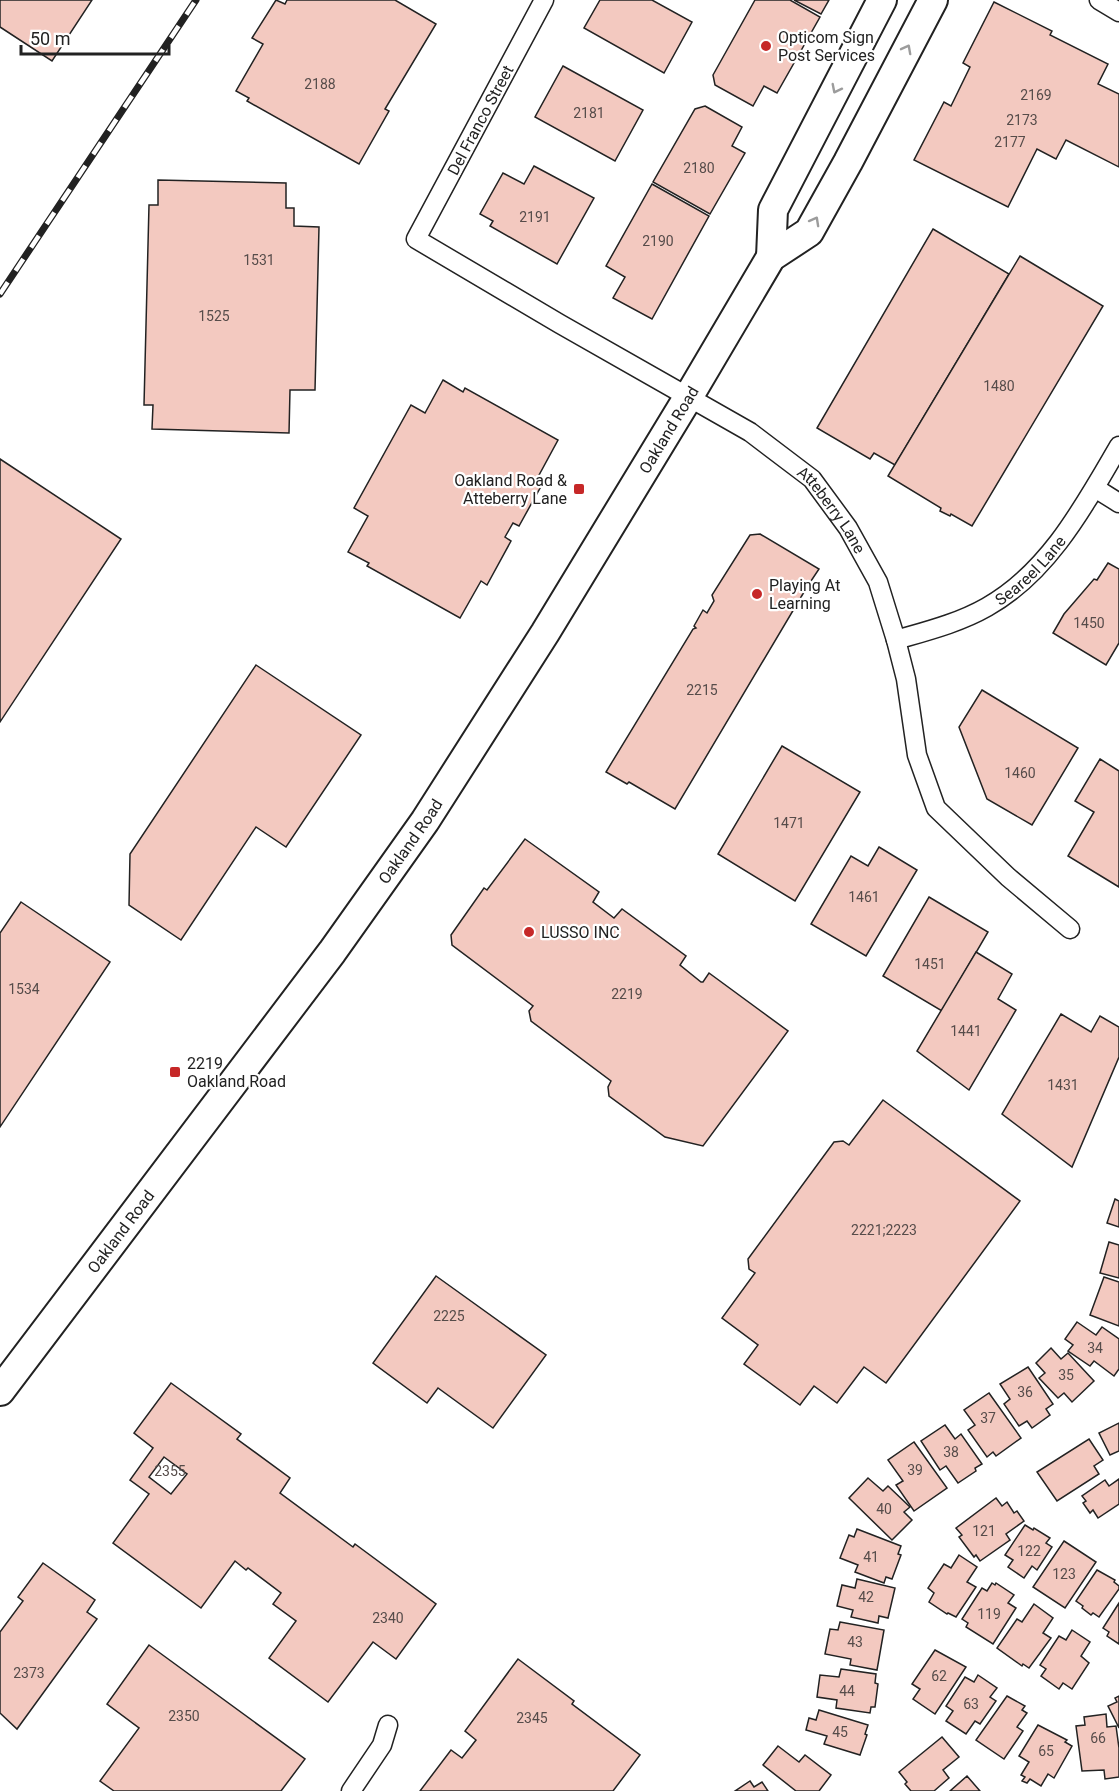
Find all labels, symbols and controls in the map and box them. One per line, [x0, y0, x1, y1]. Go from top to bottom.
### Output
scale bar [21, 18, 170, 56]
text: 50 m [30, 28, 70, 49]
place label: Opticom Sign Post Services [778, 28, 875, 65]
marker: Opticom Sign Post Services [759, 39, 773, 53]
one-way arrow [900, 45, 911, 55]
street label: Del Franco Street [443, 62, 517, 178]
house number: 2188 [304, 76, 336, 92]
one-way arrow [831, 83, 843, 94]
house number: 2169 [1020, 87, 1052, 103]
house number: 2181 [573, 105, 605, 121]
house number: 2173 [1006, 112, 1038, 128]
house number: 2177 [994, 134, 1026, 150]
house number: 2180 [683, 160, 715, 176]
house number: 2191 [519, 209, 551, 225]
one-way arrow [808, 217, 819, 227]
house number: 2190 [642, 233, 674, 249]
house number: 1531 [243, 252, 275, 268]
house number: 1525 [198, 308, 230, 324]
house number: 1480 [983, 378, 1015, 394]
street label: Oakland Road [635, 383, 703, 477]
street label: Atteberry Lane [793, 462, 869, 557]
place label: Oakland Road & Atteberry Lane [454, 471, 567, 508]
marker: Oakland Road & Atteberry Lane [572, 482, 586, 496]
street label: Seareel Lane [992, 532, 1070, 609]
place label: Playing At Learning [769, 576, 840, 613]
marker: Playing At Learning [750, 587, 764, 601]
house number: 1450 [1073, 615, 1105, 631]
house number: 2215 [686, 682, 718, 698]
house number: 1460 [1004, 765, 1036, 781]
street label: Oakland Road [375, 796, 447, 888]
house number: 1471 [773, 815, 805, 831]
house number: 1461 [848, 889, 880, 905]
place label: LUSSO INC [541, 923, 620, 942]
marker: LUSSO INC [522, 925, 536, 939]
house number: 1451 [914, 956, 946, 972]
house number: 1534 [8, 981, 40, 997]
house number: 2219 [611, 986, 643, 1002]
house number: 1441 [950, 1023, 982, 1039]
place label: 2219 Oakland Road [187, 1054, 286, 1091]
marker: 2219 Oakland Road [168, 1065, 182, 1079]
house number: 1431 [1047, 1077, 1079, 1093]
street label: Oakland Road [84, 1187, 158, 1277]
house number: 2221;2223 [851, 1222, 917, 1238]
house number: 2225 [433, 1308, 465, 1324]
house number: 34 [1087, 1340, 1103, 1356]
house number: 35 [1058, 1367, 1074, 1383]
house number: 36 [1017, 1384, 1033, 1400]
house number: 37 [980, 1410, 996, 1426]
house number: 38 [943, 1444, 959, 1460]
house number: 39 [907, 1462, 923, 1478]
house number: 2355 [154, 1463, 186, 1479]
house number: 40 [876, 1501, 892, 1517]
house number: 121 [972, 1523, 996, 1539]
house number: 122 [1017, 1543, 1041, 1559]
house number: 41 [863, 1549, 879, 1565]
house number: 123 [1052, 1566, 1076, 1582]
house number: 42 [858, 1589, 874, 1605]
house number: 119 [977, 1606, 1001, 1622]
house number: 2340 [372, 1610, 404, 1626]
house number: 43 [847, 1634, 863, 1650]
house number: 2373 [13, 1665, 45, 1681]
house number: 62 [931, 1668, 947, 1684]
house number: 44 [839, 1683, 855, 1699]
house number: 63 [963, 1696, 979, 1712]
house number: 2350 [168, 1708, 200, 1724]
house number: 2345 [516, 1710, 548, 1726]
house number: 45 [832, 1724, 848, 1740]
house number: 66 [1090, 1730, 1106, 1746]
house number: 65 [1038, 1743, 1054, 1759]

